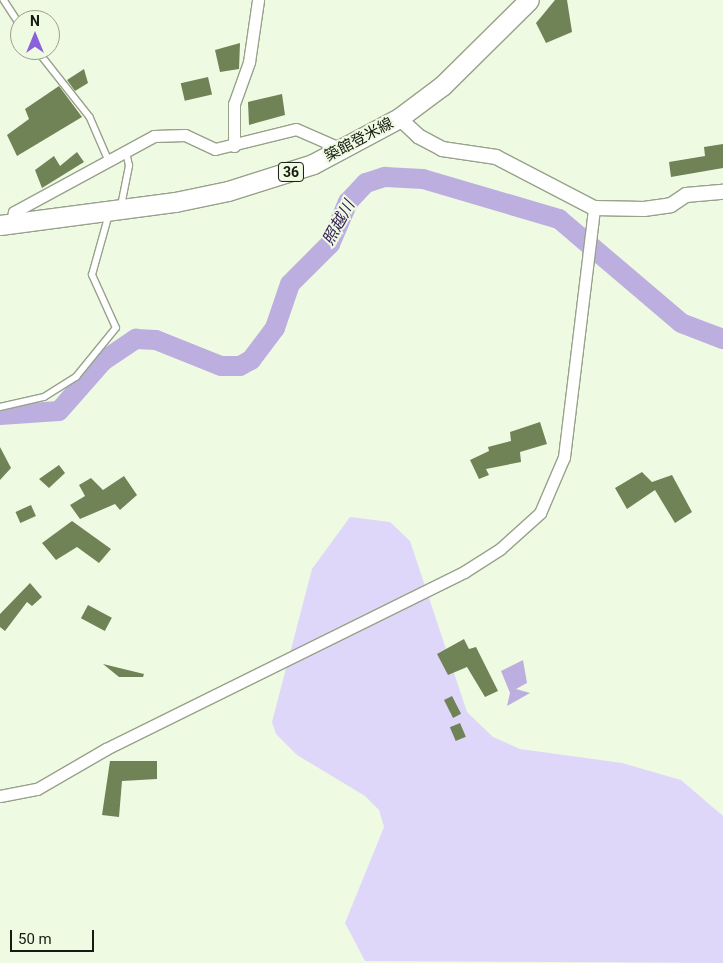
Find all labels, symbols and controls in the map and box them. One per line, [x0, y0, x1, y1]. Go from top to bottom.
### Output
north arrow [10, 10, 60, 60]
text: N [30, 13, 40, 29]
street label: 築館登米線 [322, 114, 396, 166]
road number: 36 [277, 160, 305, 183]
water label: 照越川 [319, 197, 359, 249]
scale bar [12, 920, 96, 952]
text: 50 m [18, 930, 52, 948]

